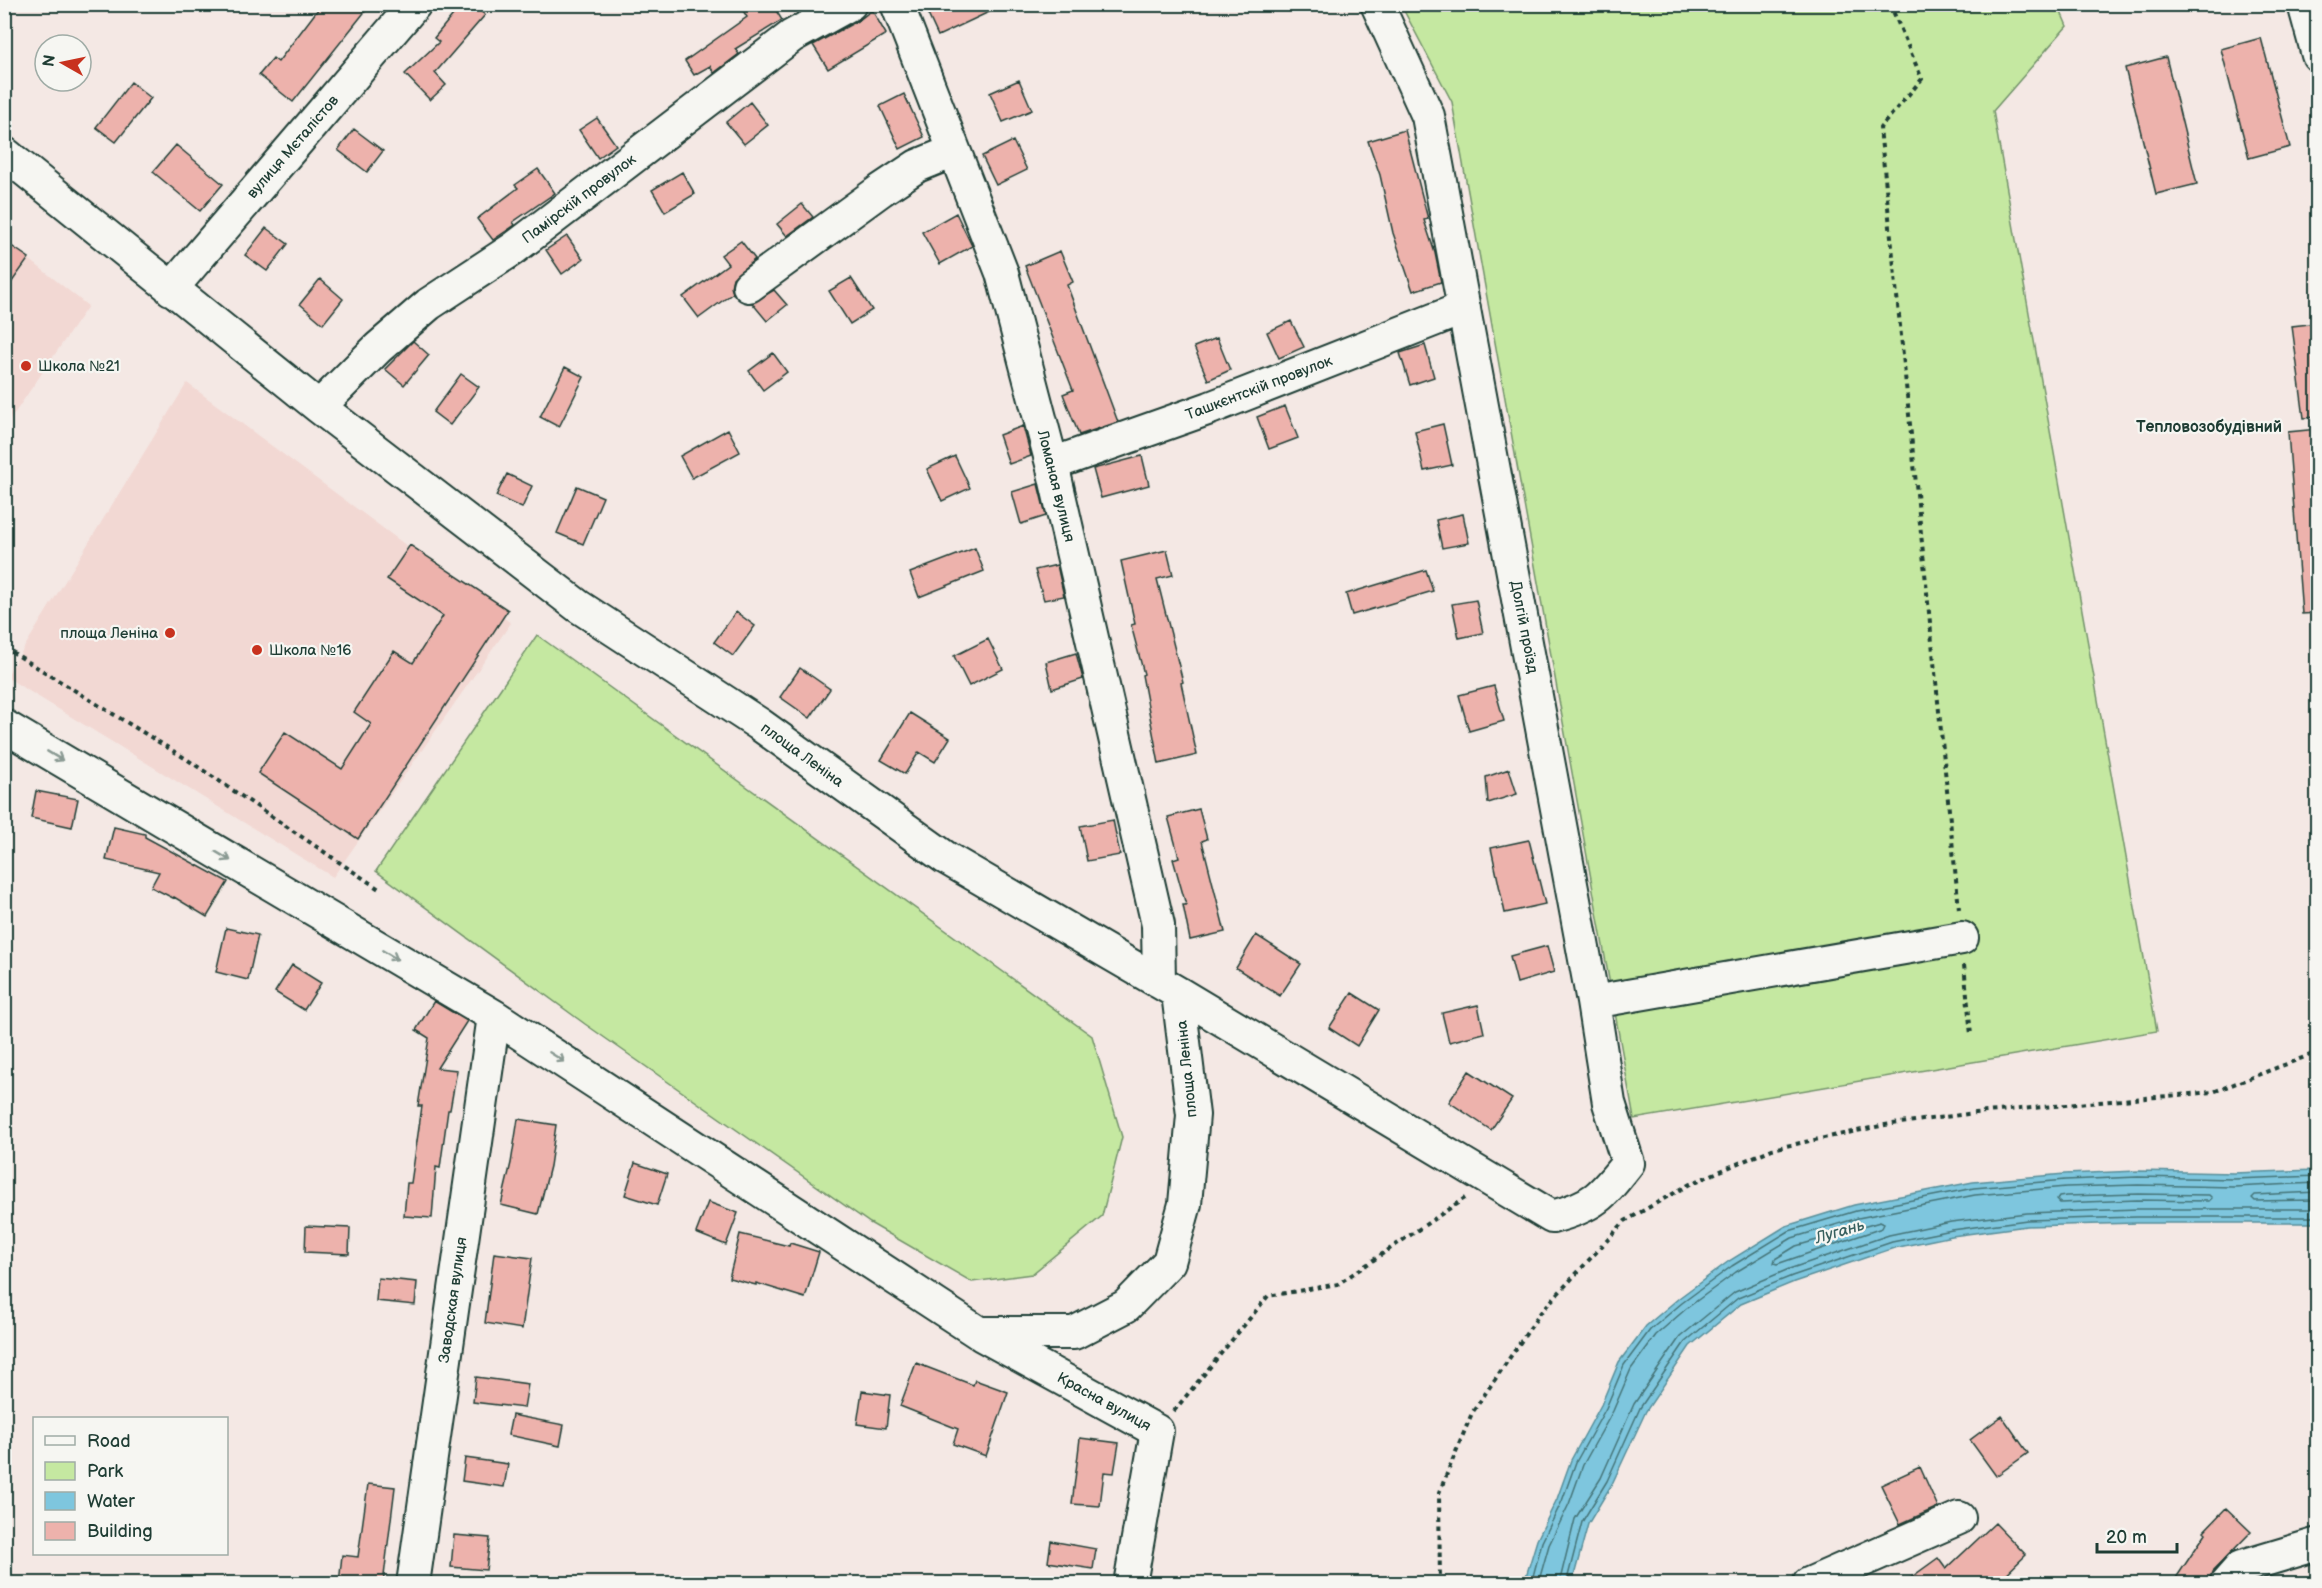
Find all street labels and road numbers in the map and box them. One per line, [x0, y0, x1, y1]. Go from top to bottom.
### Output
street label: вулиця Мєталістов [243, 91, 343, 203]
street label: Памірскій провулок [518, 150, 640, 248]
street label: Ташкєнтскій провулок [1183, 351, 1335, 425]
street label: Ломаная вулиця [1033, 427, 1079, 544]
street label: Долгій проїзд [1506, 579, 1542, 675]
street label: площа Леніна [757, 719, 847, 791]
street label: площа Леніна [1172, 1019, 1202, 1119]
street label: Заводская вулиця [435, 1236, 471, 1364]
street label: Красна вулиця [1054, 1368, 1154, 1436]

